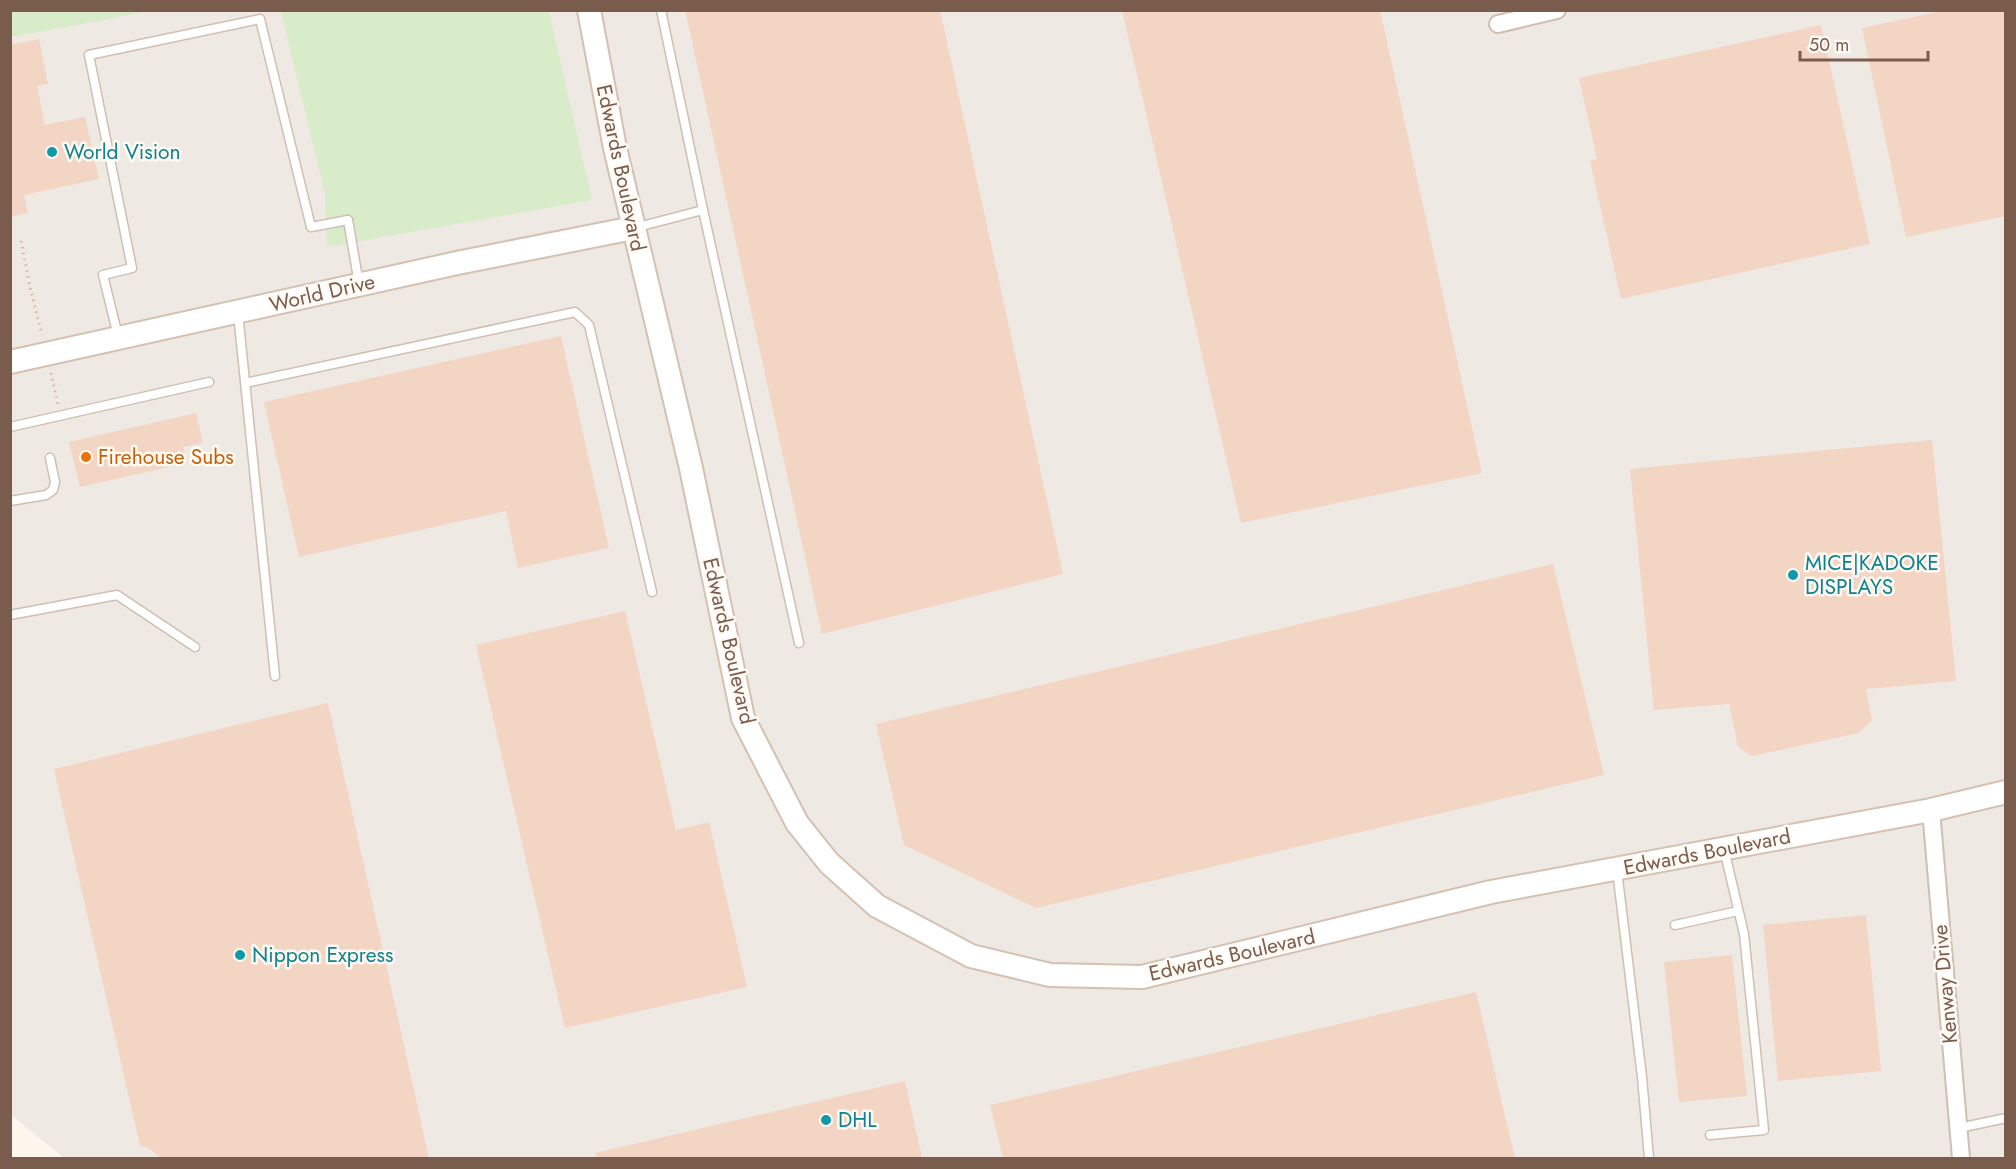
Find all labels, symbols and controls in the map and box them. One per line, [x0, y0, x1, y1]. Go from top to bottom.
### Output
scale bar [1800, 24, 1928, 62]
text: 50 m [1809, 32, 1849, 58]
street label: Edwards Boulevard [589, 82, 653, 254]
place label: World Vision [64, 137, 181, 167]
marker: World Vision [45, 145, 59, 159]
street label: World Drive [266, 266, 378, 320]
place label: Firehouse Subs [98, 442, 234, 472]
marker: Firehouse Subs [79, 450, 93, 464]
place label: MICE|KADOKE DISPLAYS [1805, 548, 1939, 602]
street label: Edwards Boulevard [695, 555, 763, 727]
marker: MICE|KADOKE DISPLAYS [1786, 568, 1800, 582]
street label: Edwards Boulevard [1621, 821, 1793, 883]
street label: Edwards Boulevard [1146, 921, 1318, 989]
street label: Kenway Drive [1925, 923, 1965, 1045]
place label: Nippon Express [252, 940, 393, 970]
marker: Nippon Express [233, 948, 247, 962]
place label: DHL [838, 1105, 877, 1135]
marker: DHL [819, 1113, 833, 1127]

